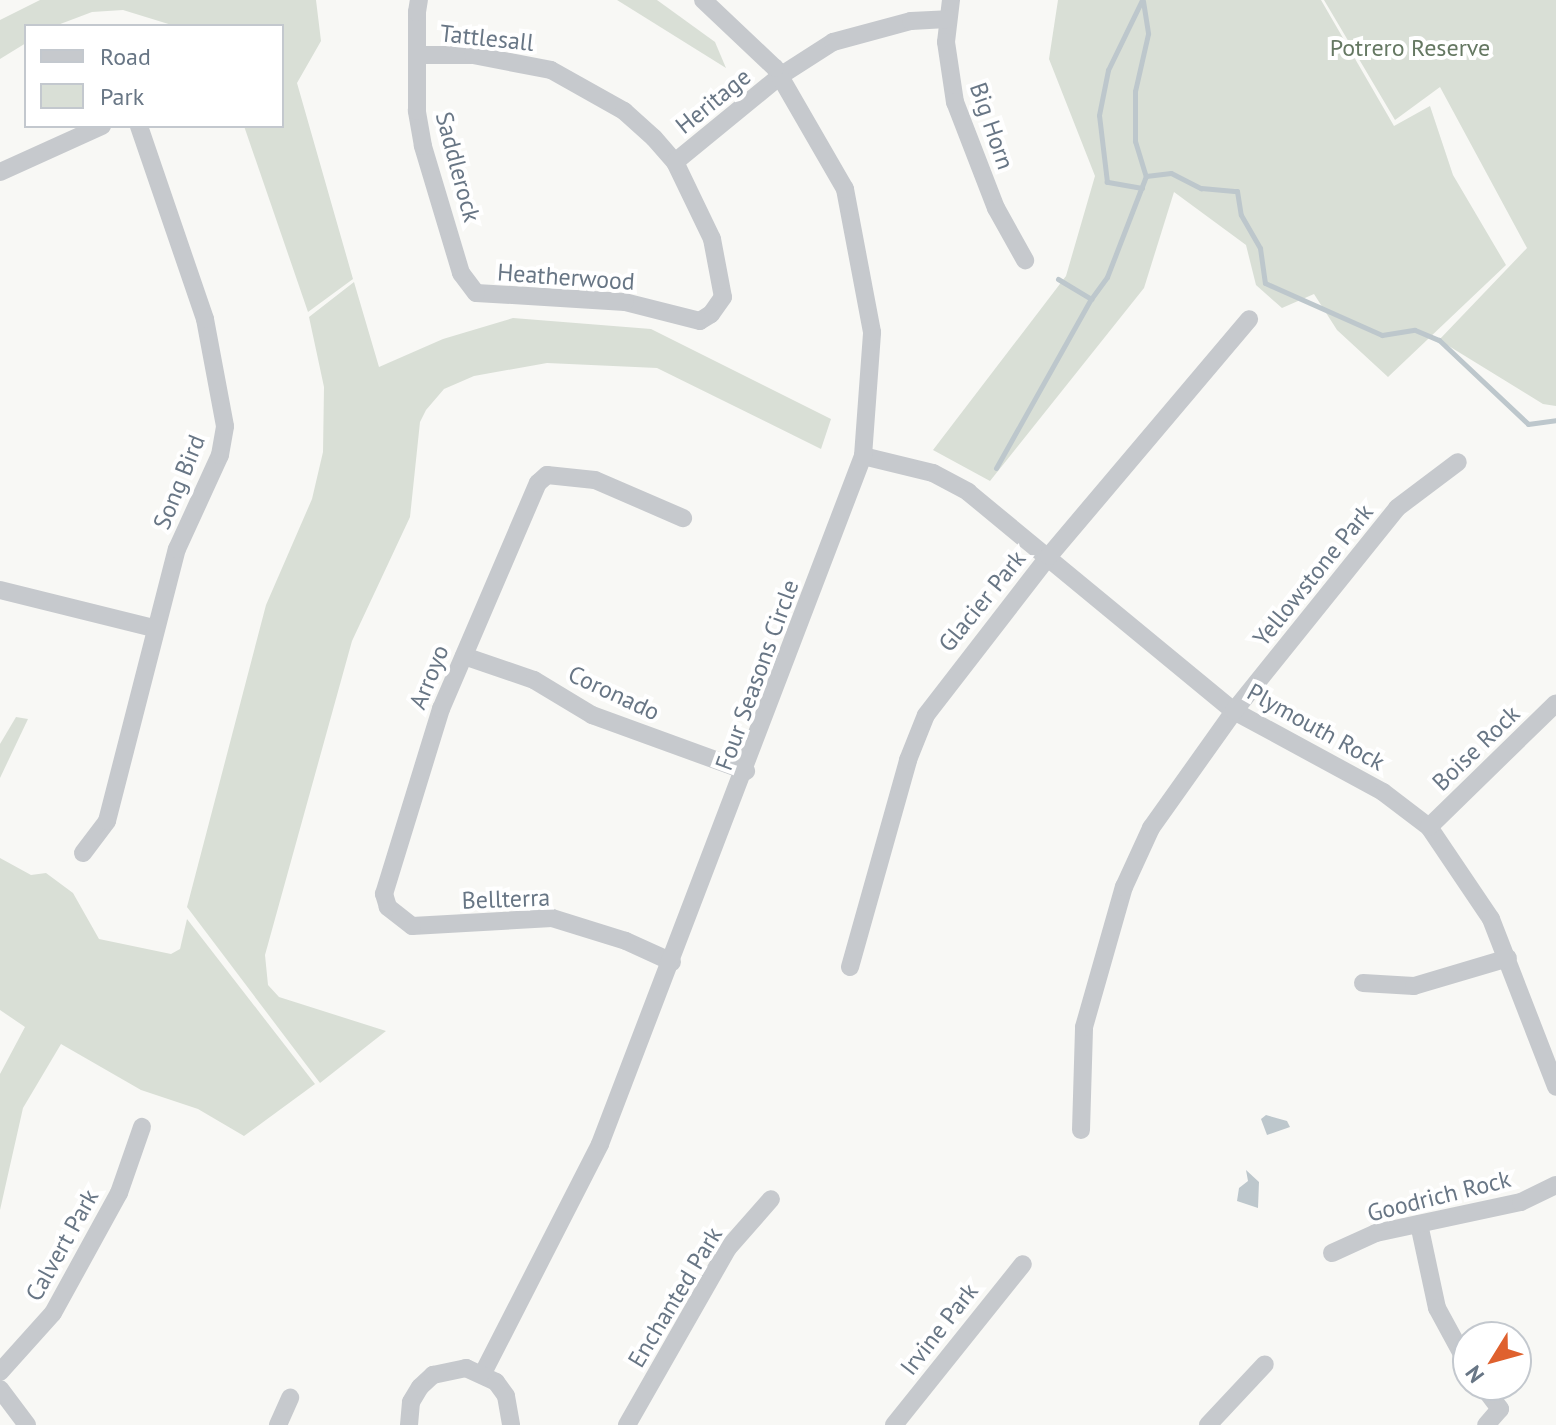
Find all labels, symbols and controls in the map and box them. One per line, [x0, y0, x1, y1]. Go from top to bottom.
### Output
street label: Tattlesall [439, 19, 535, 57]
legend [24, 24, 284, 128]
park label: Potrero Reserve [1330, 34, 1490, 62]
text: Road [100, 41, 151, 72]
street label: Heritage [670, 62, 756, 140]
street label: Big Horn [964, 79, 1020, 173]
text: Park [100, 81, 144, 112]
street label: Saddlerock [429, 109, 487, 225]
street label: Heatherwood [496, 258, 636, 296]
street label: Song Bird [147, 430, 211, 534]
street label: Yellowstone Park [1247, 498, 1379, 652]
street label: Glacier Park [932, 545, 1032, 657]
street label: Four Seasons Circle [709, 576, 805, 774]
street label: Arroyo [403, 641, 455, 713]
street label: Coronado [564, 659, 664, 727]
street label: Plymouth Rock [1242, 677, 1390, 777]
street label: Boise Rock [1426, 699, 1526, 797]
street label: Bellterra [461, 883, 551, 915]
street label: Goodrich Rock [1364, 1164, 1514, 1228]
street label: Calvert Park [20, 1184, 104, 1306]
street label: Enchanted Park [622, 1222, 728, 1372]
street label: Irvine Park [894, 1277, 984, 1381]
north arrow [1452, 1321, 1532, 1401]
text: N [1459, 1360, 1490, 1388]

